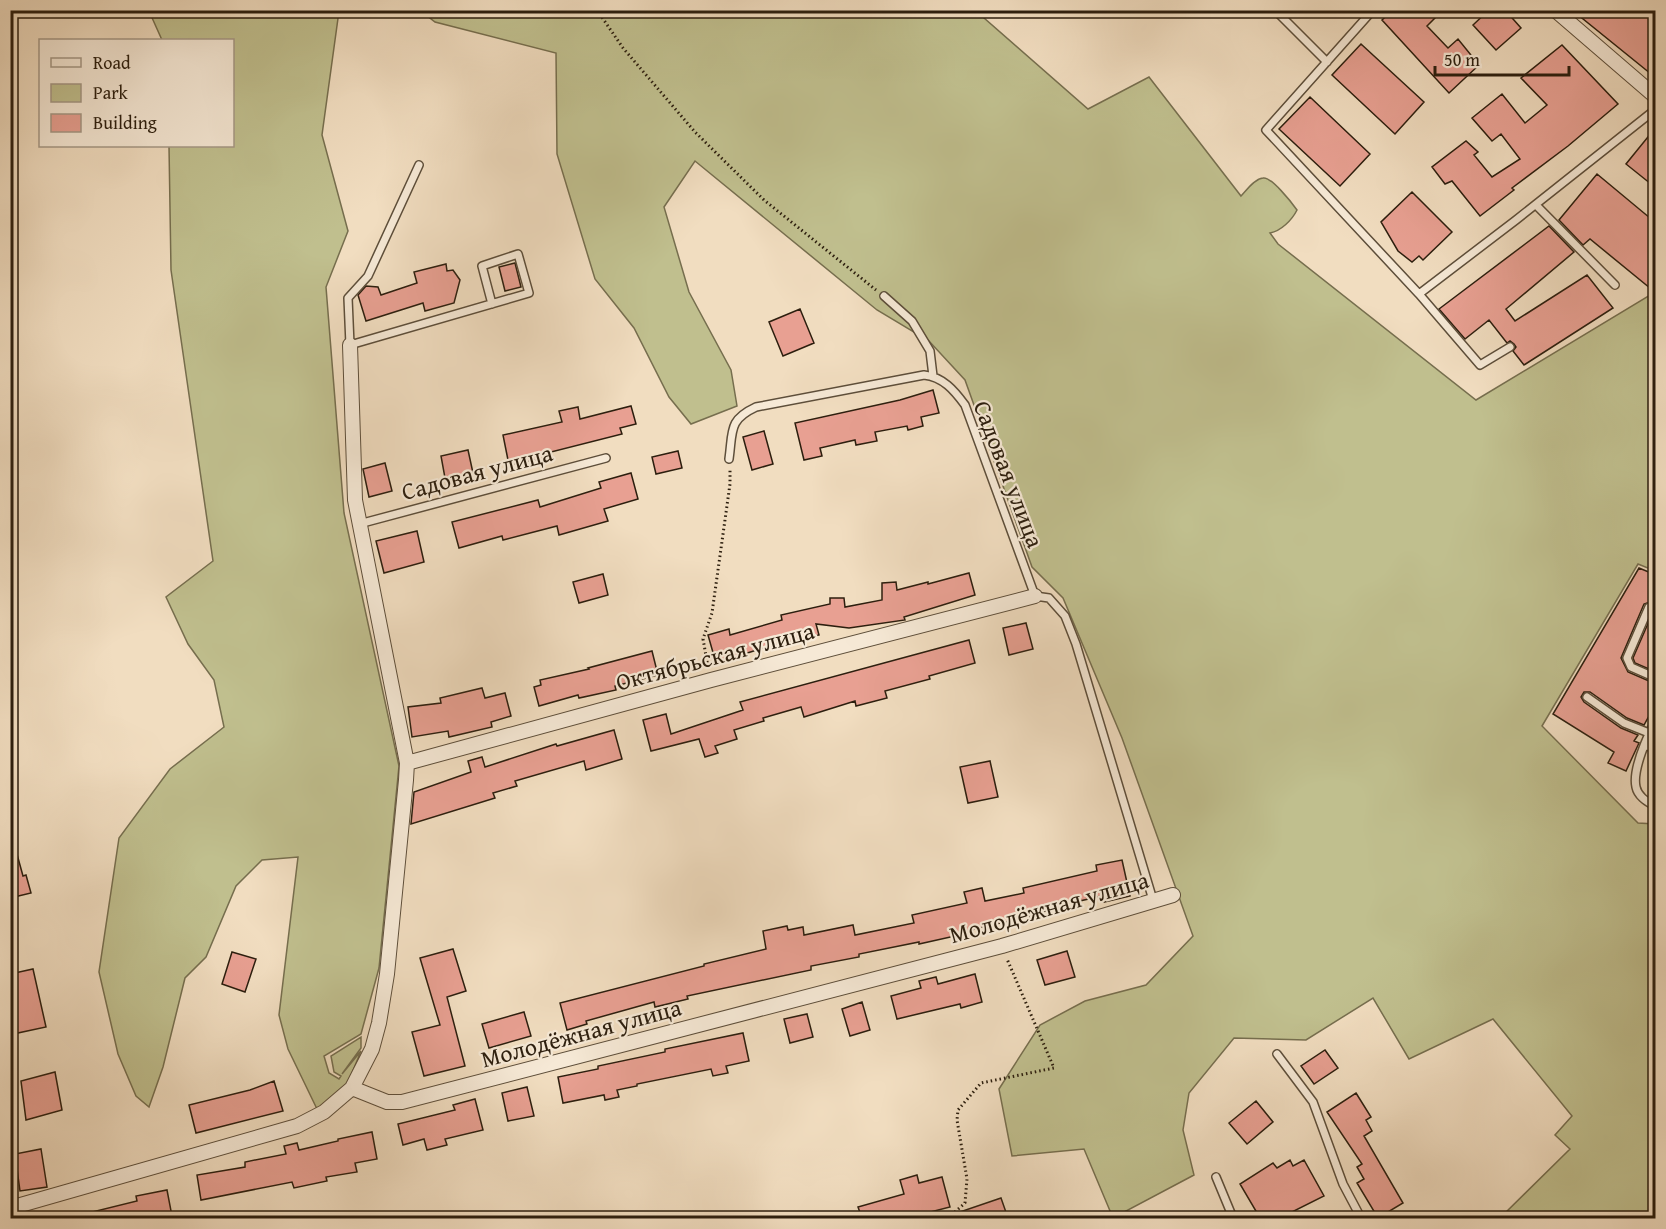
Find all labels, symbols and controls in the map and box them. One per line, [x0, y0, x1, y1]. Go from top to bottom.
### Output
legend [39, 39, 234, 147]
scale bar [1435, 39, 1568, 77]
text: 50 m [1444, 46, 1480, 73]
text: Road [93, 49, 131, 76]
text: Park [93, 79, 129, 106]
text: Building [93, 109, 157, 136]
street label: Садовая улица [965, 395, 1053, 553]
street label: Садовая улица [398, 435, 557, 509]
street label: Октябрьская улица [612, 613, 819, 699]
street label: Молодёжная улица [945, 862, 1153, 952]
street label: Молодёжная улица [477, 989, 686, 1077]

